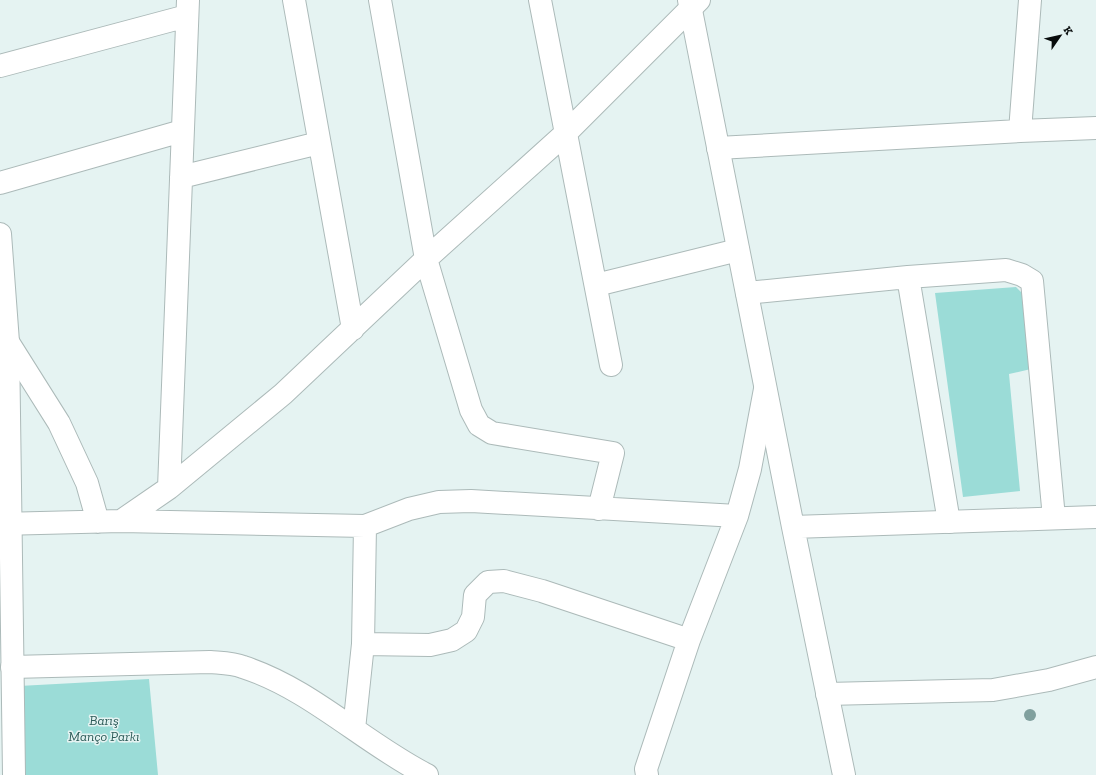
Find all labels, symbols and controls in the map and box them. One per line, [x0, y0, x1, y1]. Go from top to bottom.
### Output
north arrow [1040, 16, 1080, 56]
text: K [1060, 24, 1076, 38]
park label: Barış Manço Parkı [68, 712, 140, 745]

